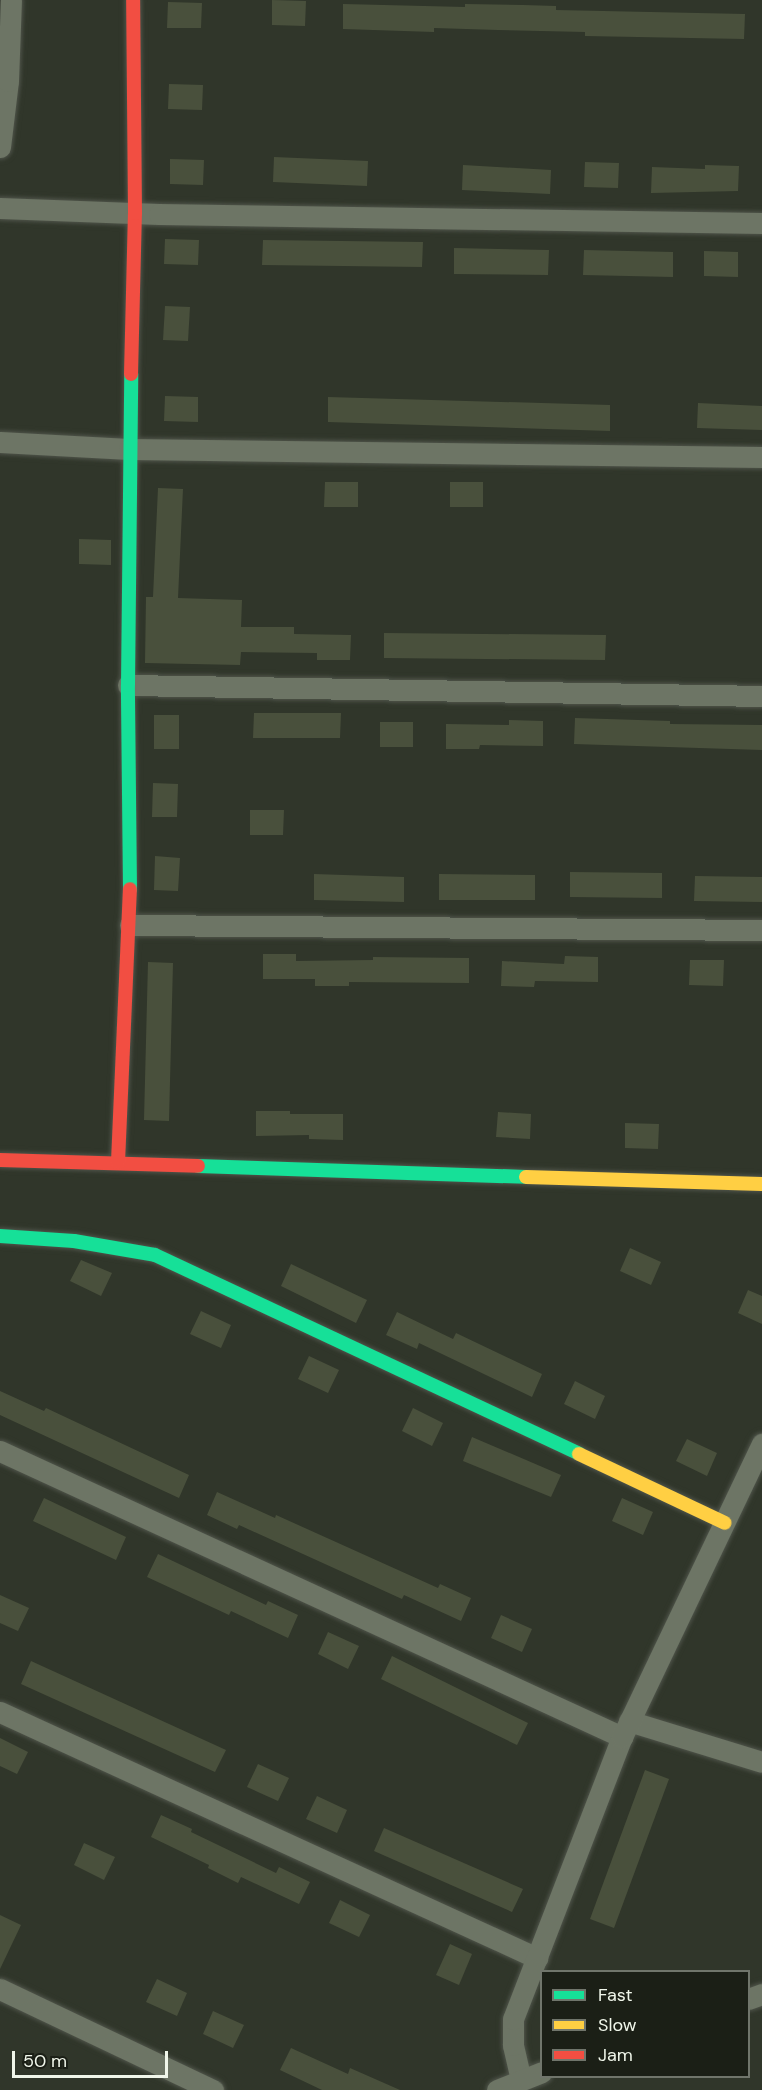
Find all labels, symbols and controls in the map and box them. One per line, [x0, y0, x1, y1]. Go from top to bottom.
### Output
legend [540, 1970, 750, 2078]
text: Fast [598, 1983, 633, 2007]
text: Slow [598, 2013, 637, 2037]
scale bar [15, 2039, 171, 2077]
text: Jam [598, 2043, 633, 2067]
text: 50 m [23, 2049, 67, 2073]

